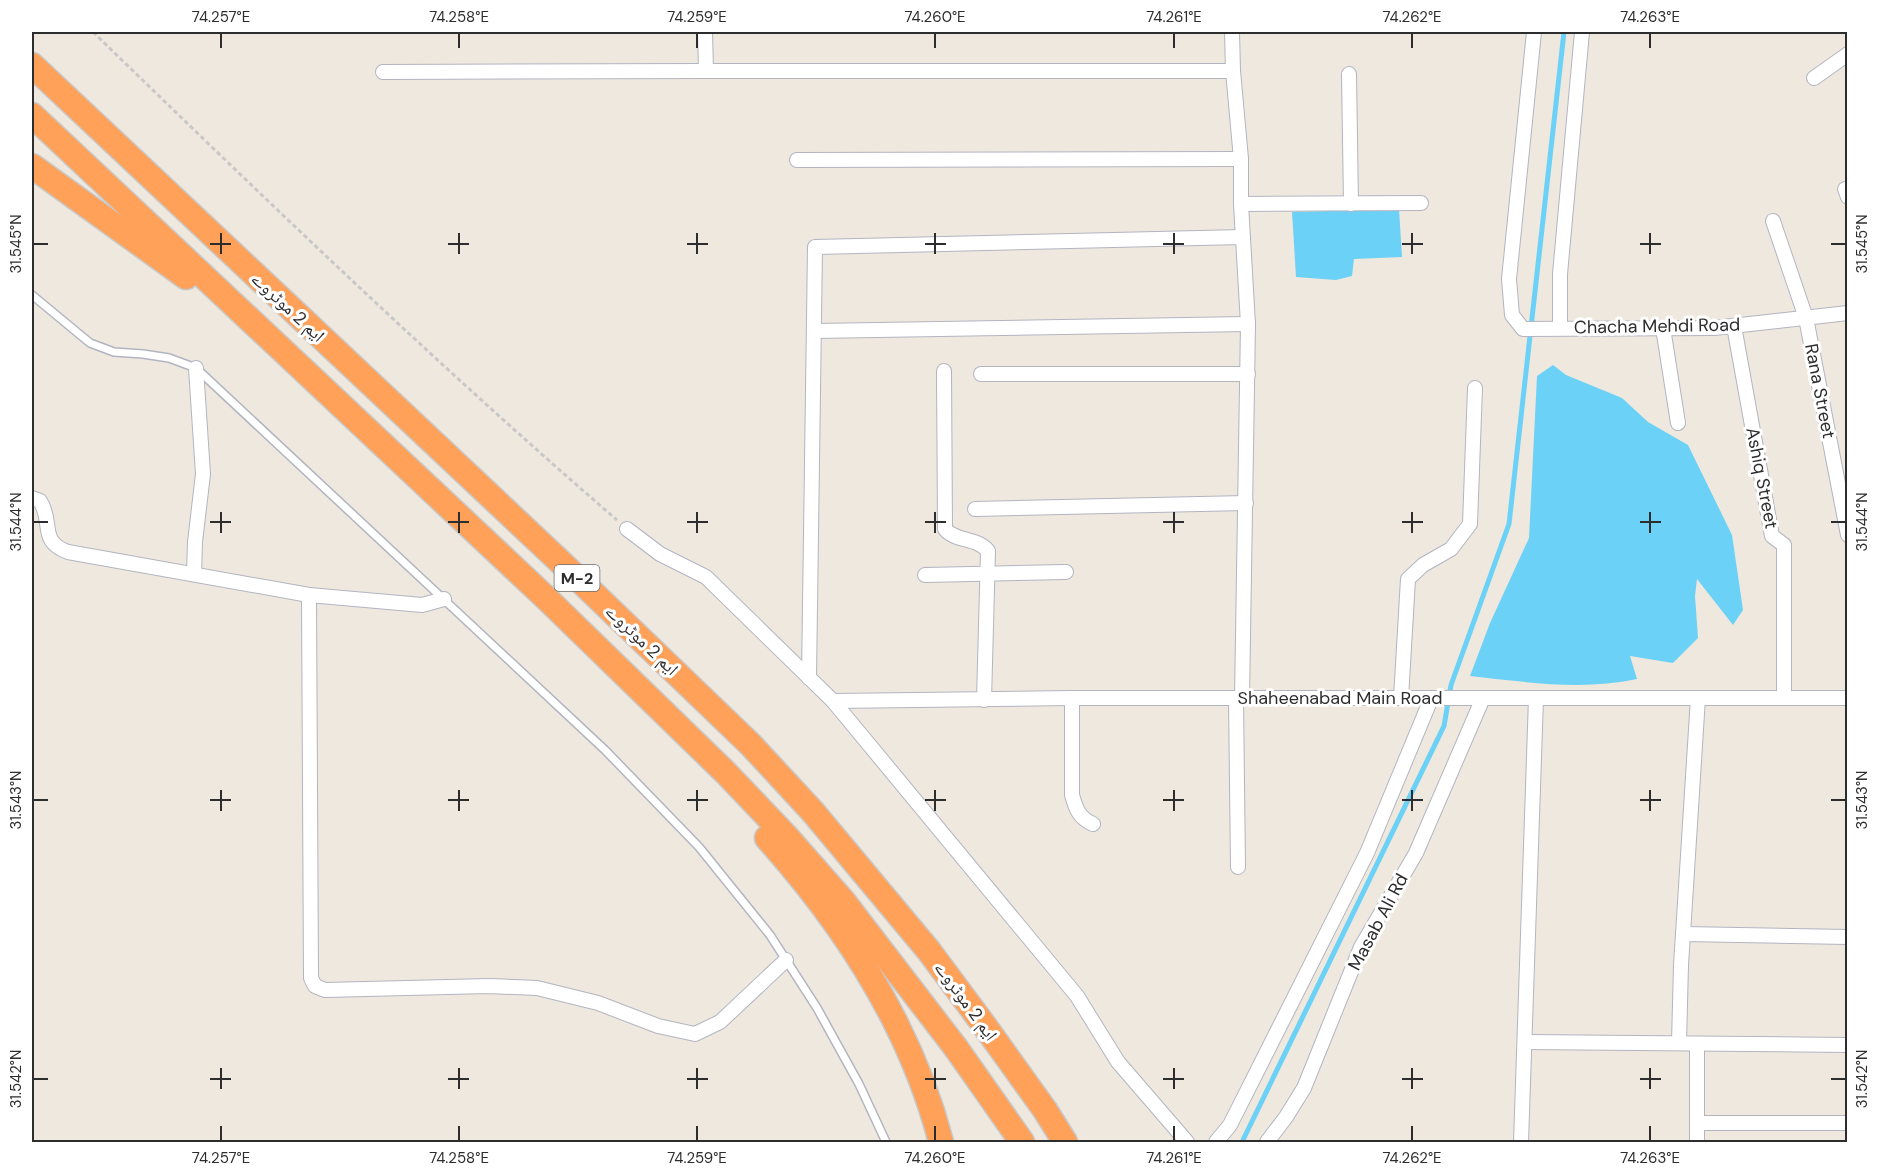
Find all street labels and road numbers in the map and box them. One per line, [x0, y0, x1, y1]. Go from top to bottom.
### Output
street label: ایم 2 موٹروے [246, 267, 330, 347]
street label: Chacha Mehdi Road [1574, 313, 1740, 339]
street label: Rana Street [1799, 342, 1841, 440]
street label: Ashiq Street [1740, 425, 1784, 531]
road number: M-2 [554, 565, 600, 591]
street label: ایم 2 موٹروے [600, 599, 684, 681]
street label: Shaheenabad Main Road [1238, 686, 1442, 710]
street label: Masab Ali Rd [1342, 869, 1414, 975]
street label: ایم 2 موٹروے [929, 957, 1003, 1045]

